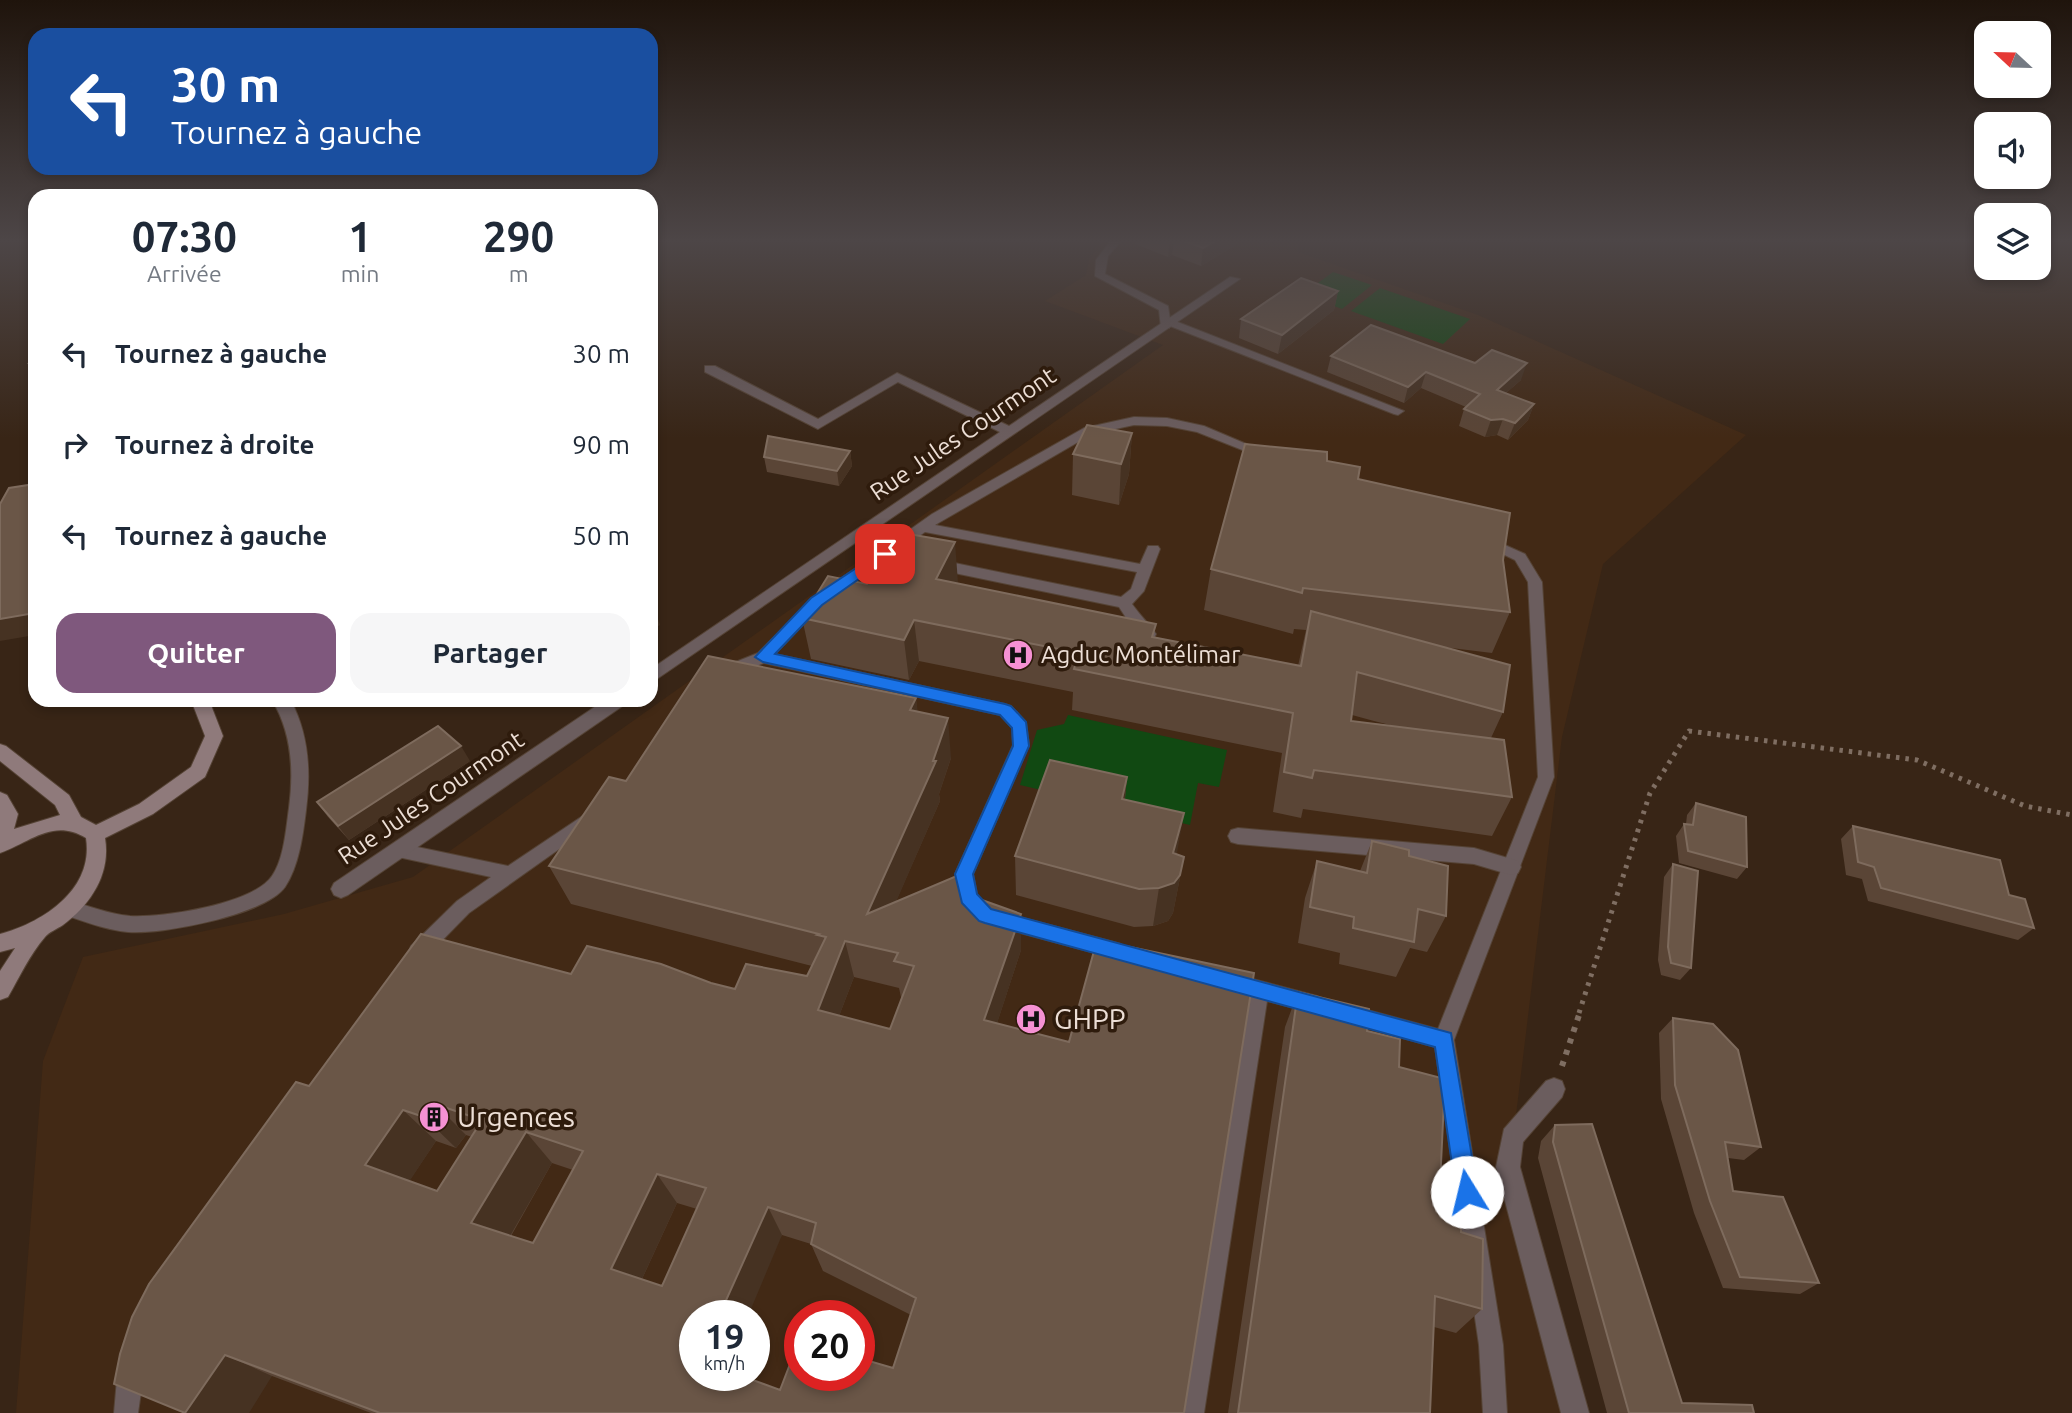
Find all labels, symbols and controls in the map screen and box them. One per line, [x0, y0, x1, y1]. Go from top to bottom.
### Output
north arrow [1974, 21, 2051, 98]
map controls [1974, 21, 2051, 280]
icon: left [56, 56, 147, 147]
text: 30 m [171, 56, 280, 111]
button: sound [1974, 112, 2051, 189]
text: Tournez à gauche [171, 114, 422, 150]
button: layers [1974, 203, 2051, 280]
text: 07:30 [132, 213, 237, 260]
text: 1 [348, 213, 372, 260]
text: 290 [483, 213, 554, 260]
text: Arrivée [147, 261, 222, 286]
text: min [341, 261, 379, 286]
text: m [509, 261, 529, 286]
icon: left [56, 335, 94, 373]
text: Tournez à gauche [115, 339, 327, 368]
text: 30 m [572, 339, 630, 368]
street label: Rue Jules Courmont [865, 361, 1061, 506]
icon: right [56, 426, 94, 464]
text: Tournez à droite [115, 430, 314, 459]
text: 90 m [572, 430, 630, 459]
icon: left [56, 517, 94, 555]
text: Tournez à gauche [115, 521, 327, 550]
text: 50 m [572, 521, 630, 550]
pin [855, 524, 915, 584]
icon: arrive [866, 535, 904, 573]
button: Quitter [56, 613, 336, 693]
button: Partager [350, 613, 630, 693]
hospital icon: Agduc Montélimar [1001, 638, 1035, 672]
place label: Agduc Montélimar [1041, 641, 1240, 668]
street label: Rue Jules Courmont [333, 725, 529, 870]
hospital icon: GHPP [1014, 1002, 1048, 1036]
place label: GHPP [1054, 1003, 1126, 1034]
building icon: Urgences [417, 1100, 451, 1134]
place label: Urgences [457, 1101, 575, 1132]
position arrow [1430, 1155, 1504, 1229]
speed limit sign: 20 [784, 1300, 875, 1391]
text: 19 [705, 1316, 744, 1356]
text: km/h [704, 1353, 745, 1373]

